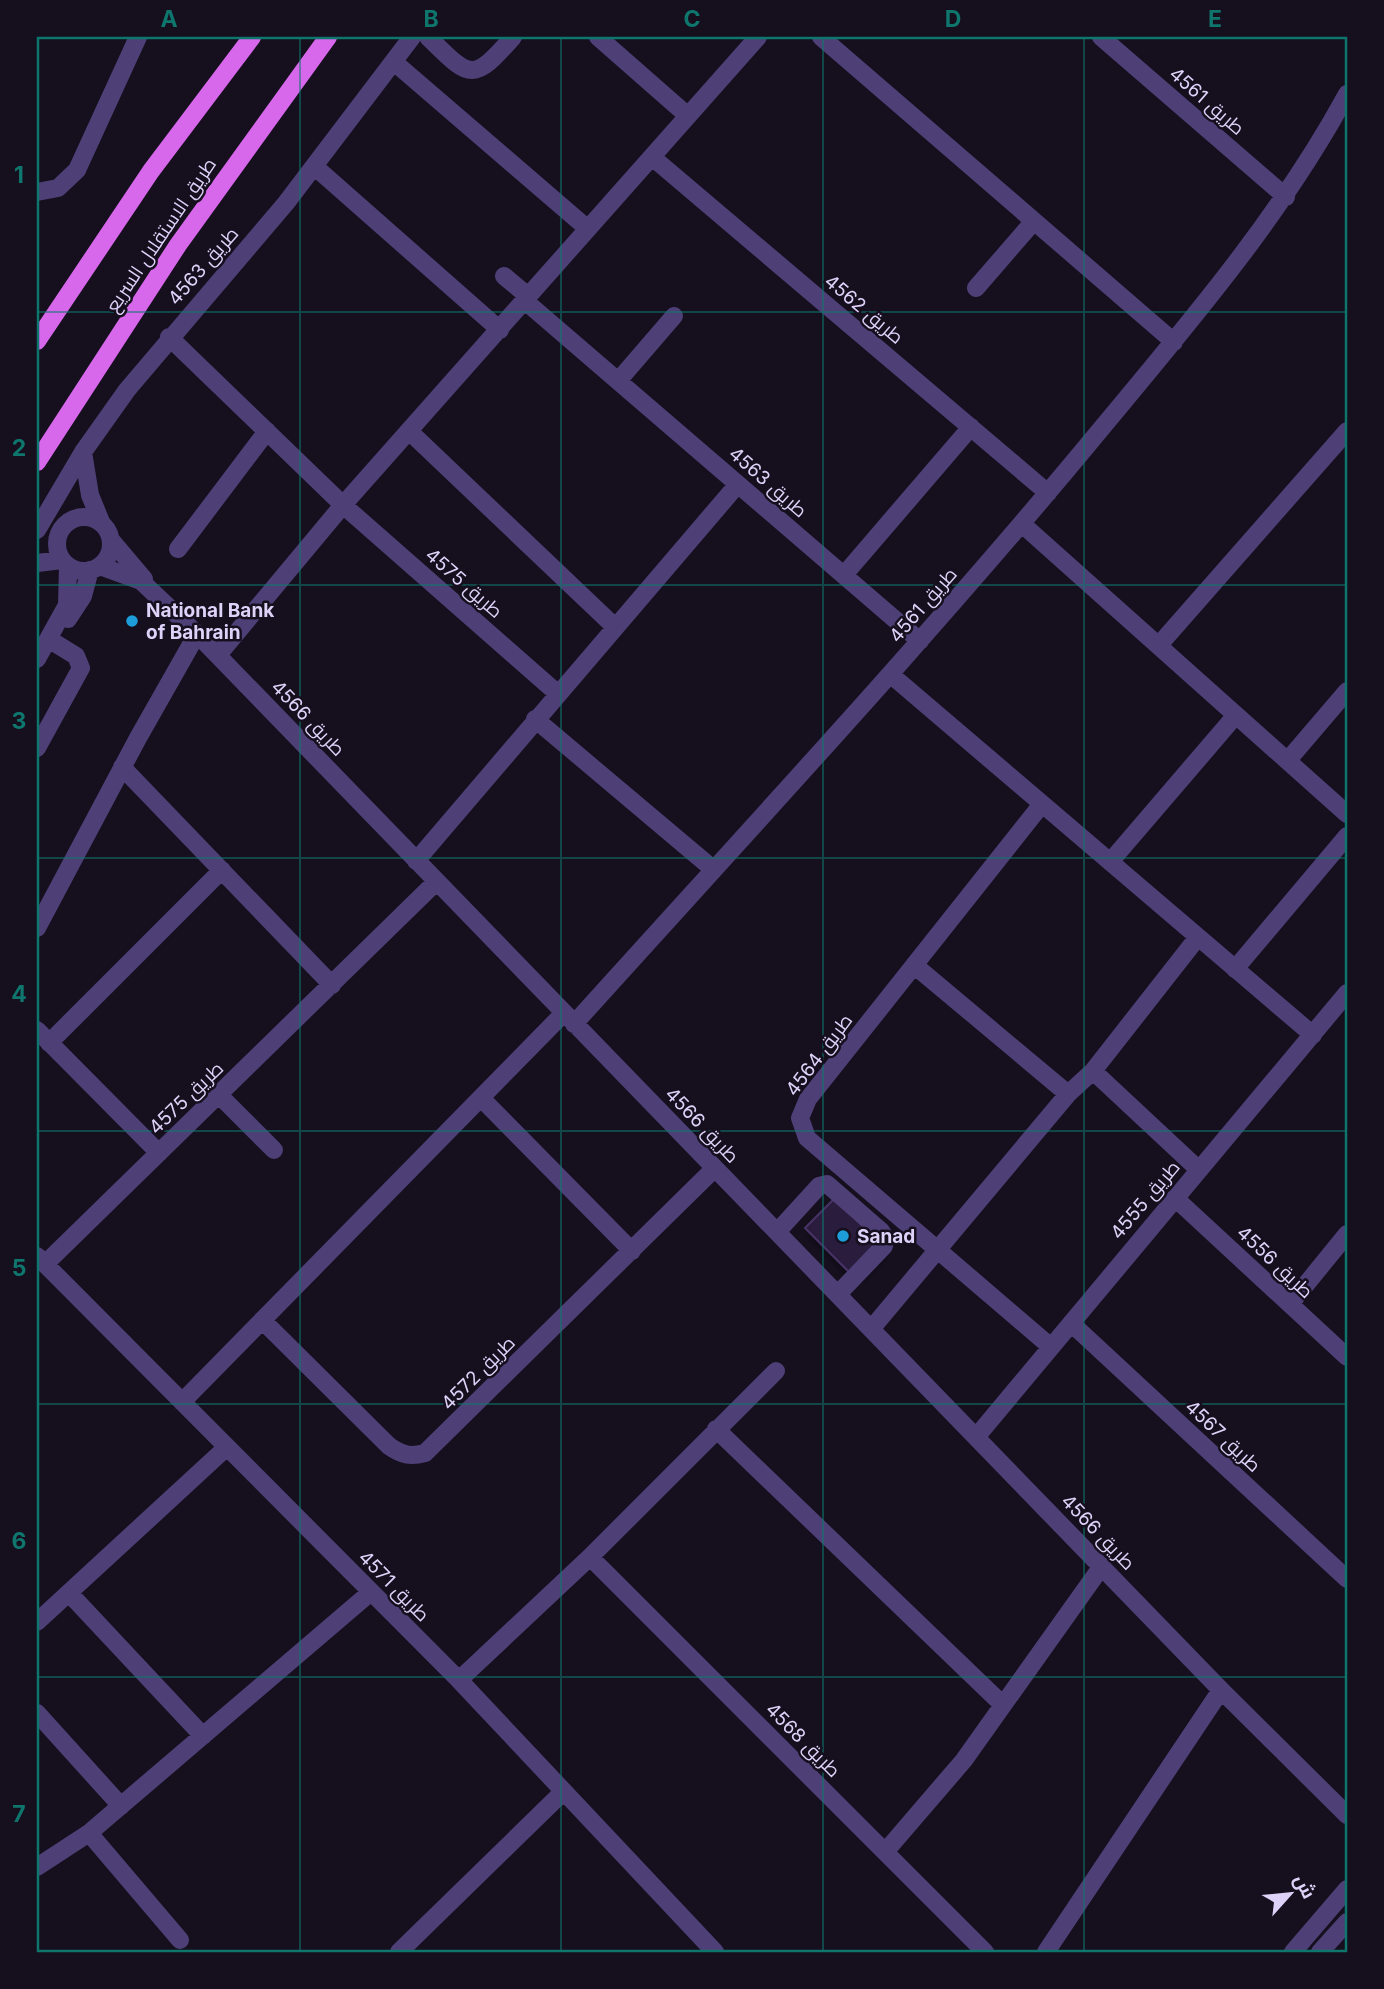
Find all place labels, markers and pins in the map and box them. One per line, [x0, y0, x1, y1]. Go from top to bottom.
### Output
place label: National Bank of Bahrain [146, 599, 274, 644]
marker: National Bank of Bahrain [124, 613, 140, 629]
place label: Sanad [857, 1225, 915, 1248]
marker: Sanad [835, 1228, 851, 1244]

